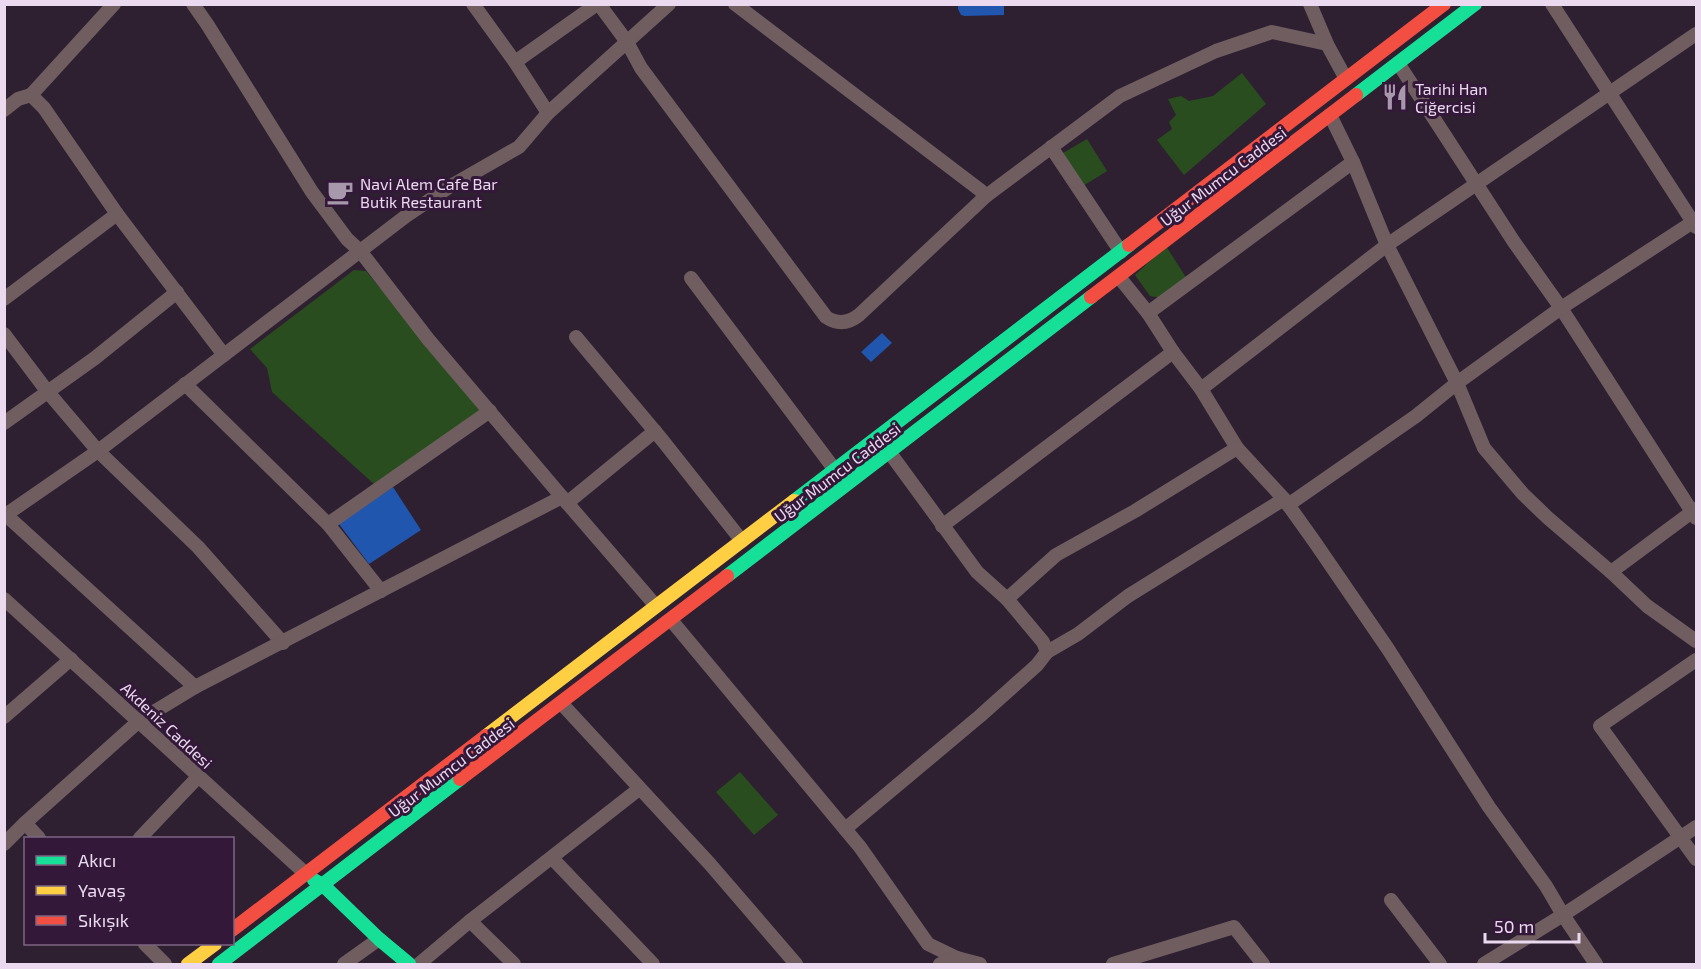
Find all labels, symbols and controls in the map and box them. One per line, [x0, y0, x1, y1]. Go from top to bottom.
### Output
place label: Tarihi Han Ciğercisi [1415, 79, 1488, 116]
restaurant icon: Tarihi Han Ciğercisi [1380, 82, 1410, 112]
street label: Uğur Mumcu Caddesi [1156, 122, 1290, 230]
place label: Navi Alem Cafe Bar Butik Restaurant [360, 174, 498, 211]
cafe icon: Navi Alem Cafe Bar Butik Restaurant [325, 177, 355, 207]
street label: Uğur Mumcu Caddesi [770, 418, 904, 526]
street label: Akdeniz Caddesi [118, 678, 216, 772]
street label: Uğur Mumcu Caddesi [384, 713, 518, 821]
legend [24, 837, 234, 945]
text: Akıcı [78, 849, 116, 871]
text: Yavaş [78, 879, 126, 902]
scale bar [1485, 906, 1580, 944]
text: Sıkışık [78, 909, 129, 932]
text: 50 m [1494, 915, 1534, 937]

